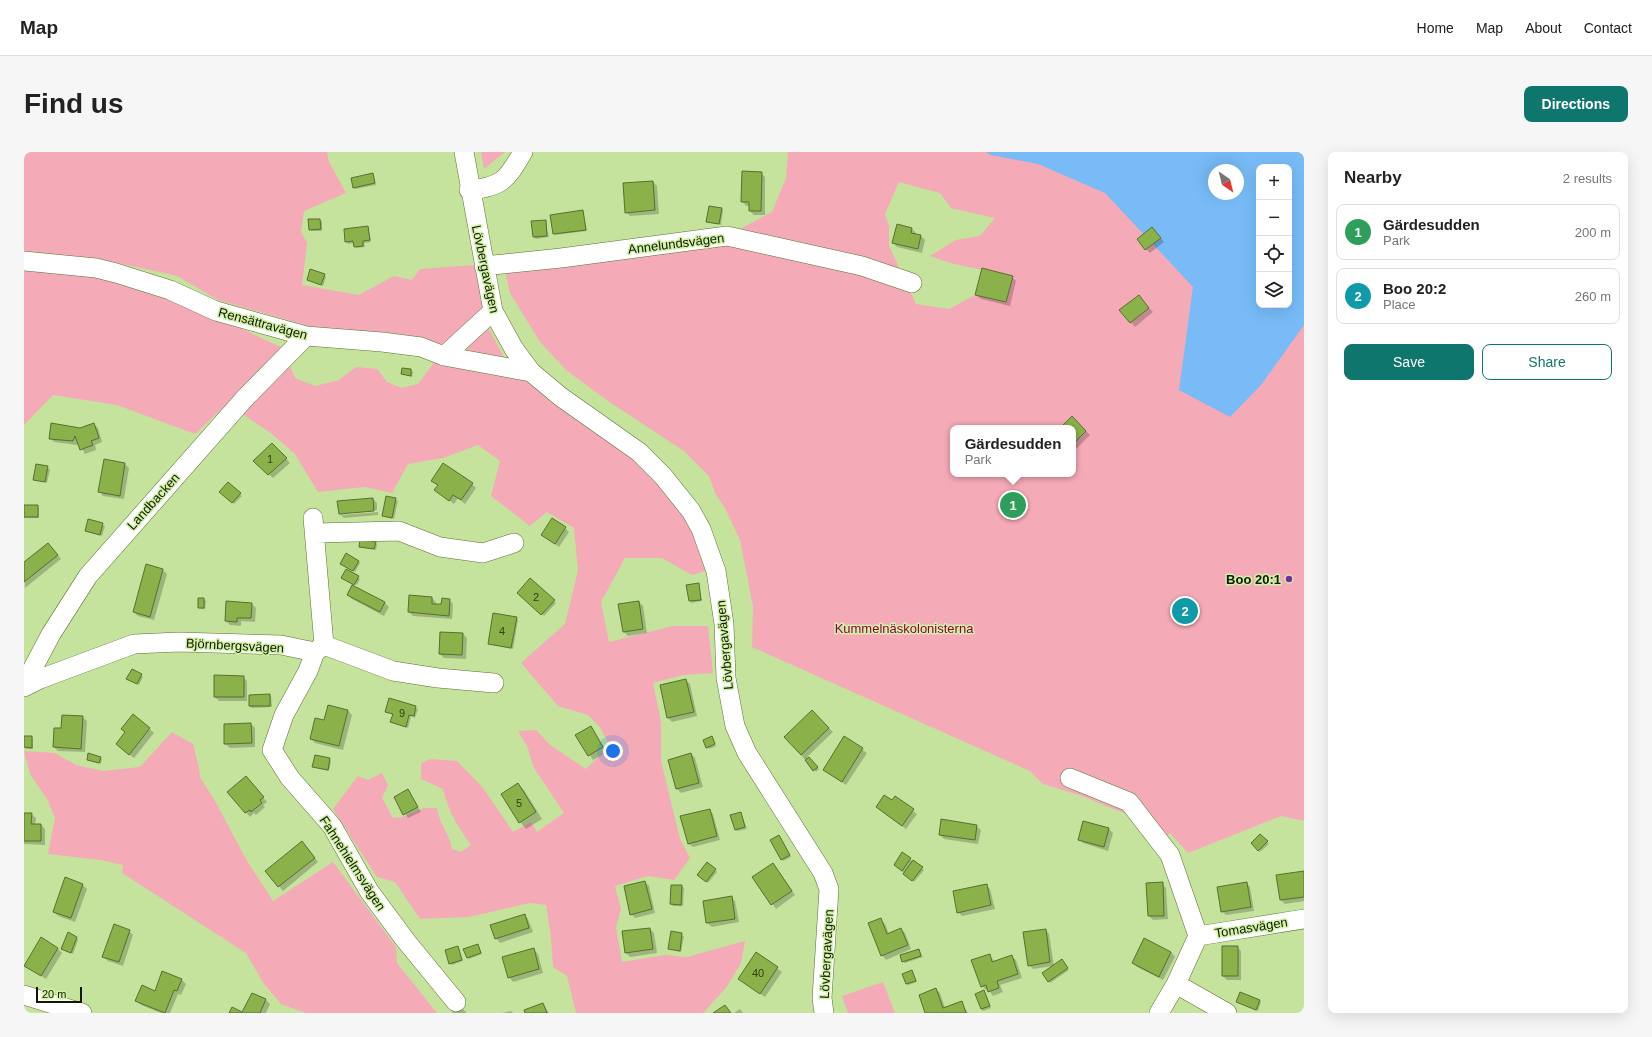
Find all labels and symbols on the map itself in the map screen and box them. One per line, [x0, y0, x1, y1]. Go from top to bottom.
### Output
north arrow [1208, 164, 1244, 200]
street label: Lövbergavägen [469, 224, 502, 315]
street label: Annelundsvägen [627, 230, 725, 257]
street label: Rensättravägen [217, 304, 309, 343]
house number: 1 [267, 453, 273, 465]
street label: Landbacken [124, 470, 183, 533]
pin: 1 [1000, 490, 1026, 520]
place label: Boo 20:1 [1226, 572, 1281, 587]
marker: Boo 20:1 [1284, 574, 1294, 584]
house number: 2 [533, 591, 539, 603]
pin: 2 [1172, 596, 1198, 626]
street label: Lövbergavägen [713, 600, 736, 690]
park label: Kummelnäskolonisterna [835, 621, 974, 636]
house number: 4 [499, 625, 505, 637]
street label: Björnbergsvägen [186, 635, 284, 656]
house number: 9 [399, 707, 405, 719]
your location [603, 741, 623, 761]
house number: 5 [516, 797, 522, 809]
street label: Fahnehielmsvägen [316, 813, 389, 913]
street label: Lövbergavägen [817, 909, 836, 999]
street label: Tomasvägen [1213, 914, 1289, 941]
house number: 40 [752, 967, 764, 979]
scale bar [36, 985, 82, 1004]

